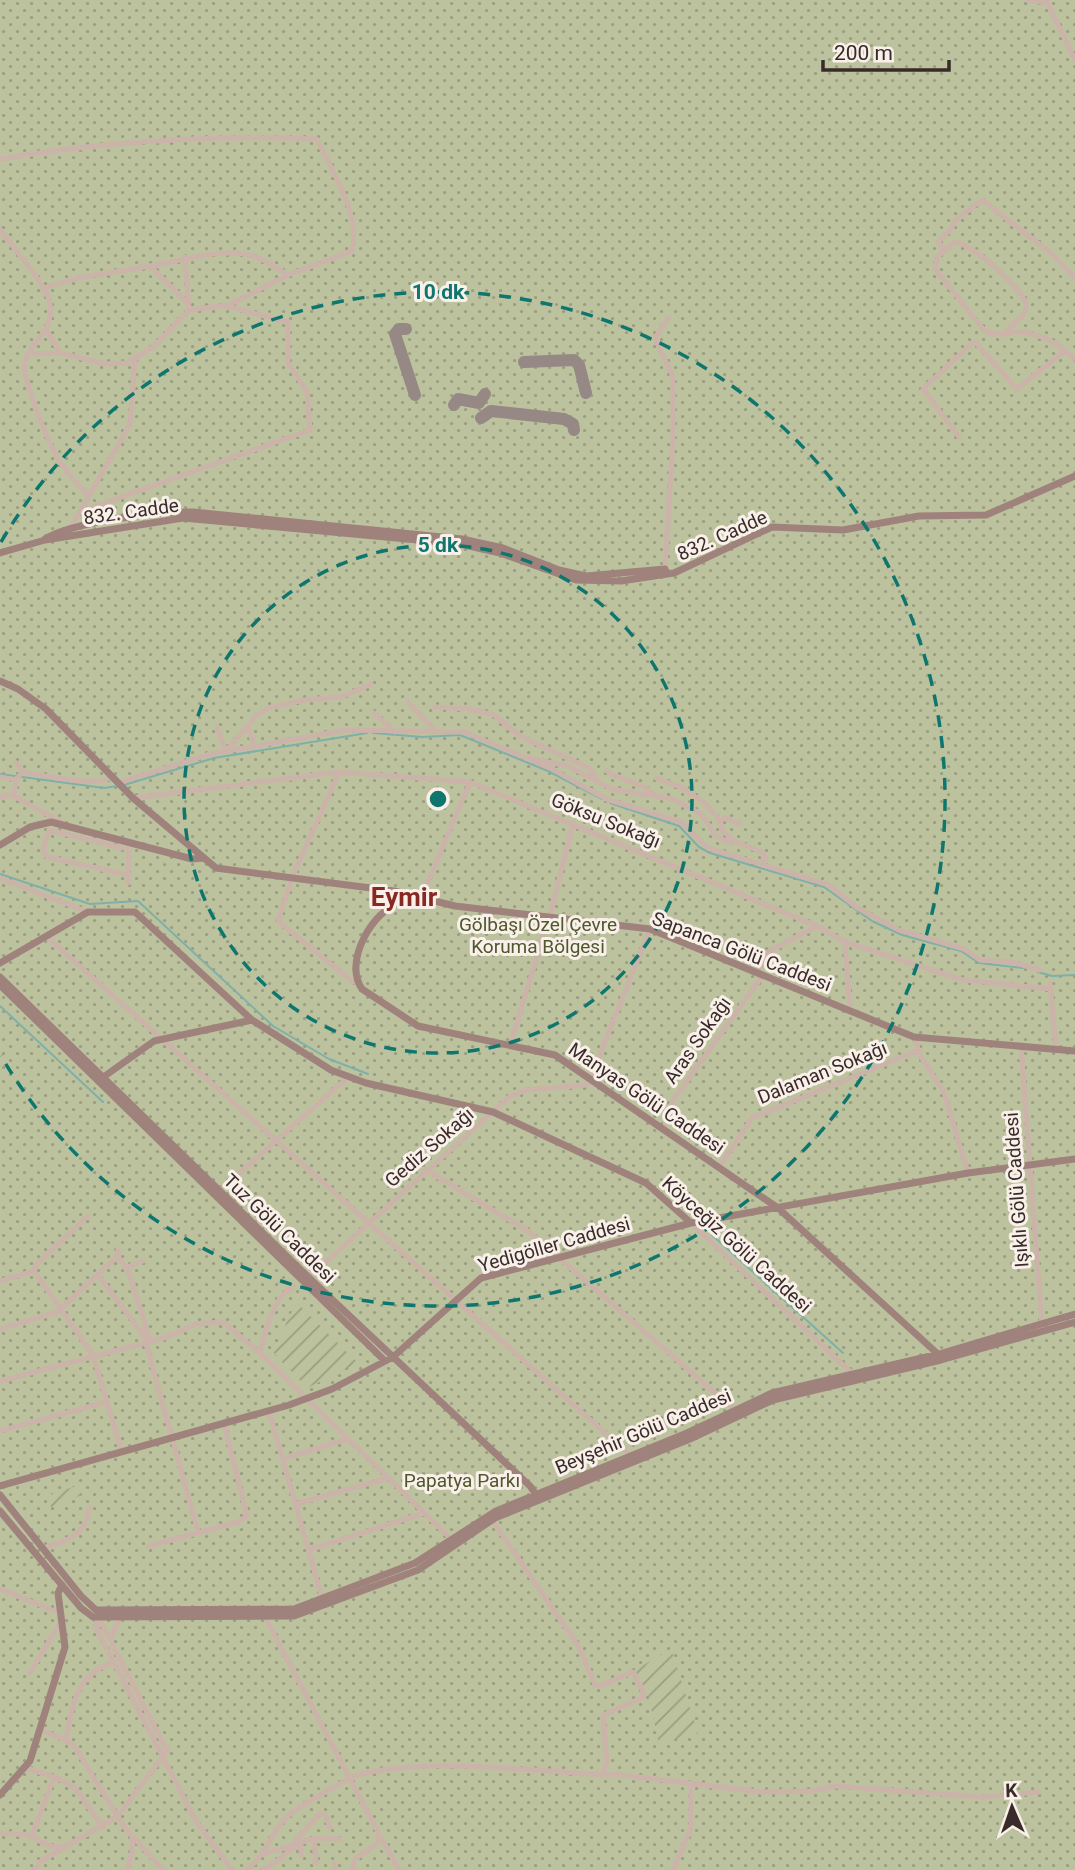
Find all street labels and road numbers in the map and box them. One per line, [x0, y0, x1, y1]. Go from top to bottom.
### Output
street label: 832. Cadde [82, 493, 180, 530]
street label: 832. Cadde [674, 505, 771, 565]
street label: Göksu Sokağı [548, 788, 664, 853]
street label: Sapanca Gölü Caddesi [649, 907, 835, 996]
street label: Aras Sokağı [659, 992, 736, 1088]
street label: Dalaman Sokağı [754, 1036, 890, 1109]
street label: Manyas Gölü Caddesi [564, 1038, 729, 1159]
street label: Gediz Sokağı [380, 1103, 478, 1192]
street label: Işıklı Gölü Caddesi [1000, 1112, 1033, 1268]
street label: Tuz Gölü Caddesi [219, 1169, 341, 1288]
street label: Köyceğiz Gölü Caddesi [657, 1171, 816, 1317]
street label: Yedigöller Caddesi [476, 1212, 633, 1277]
street label: Beyşehir Gölü Caddesi [552, 1384, 735, 1479]

